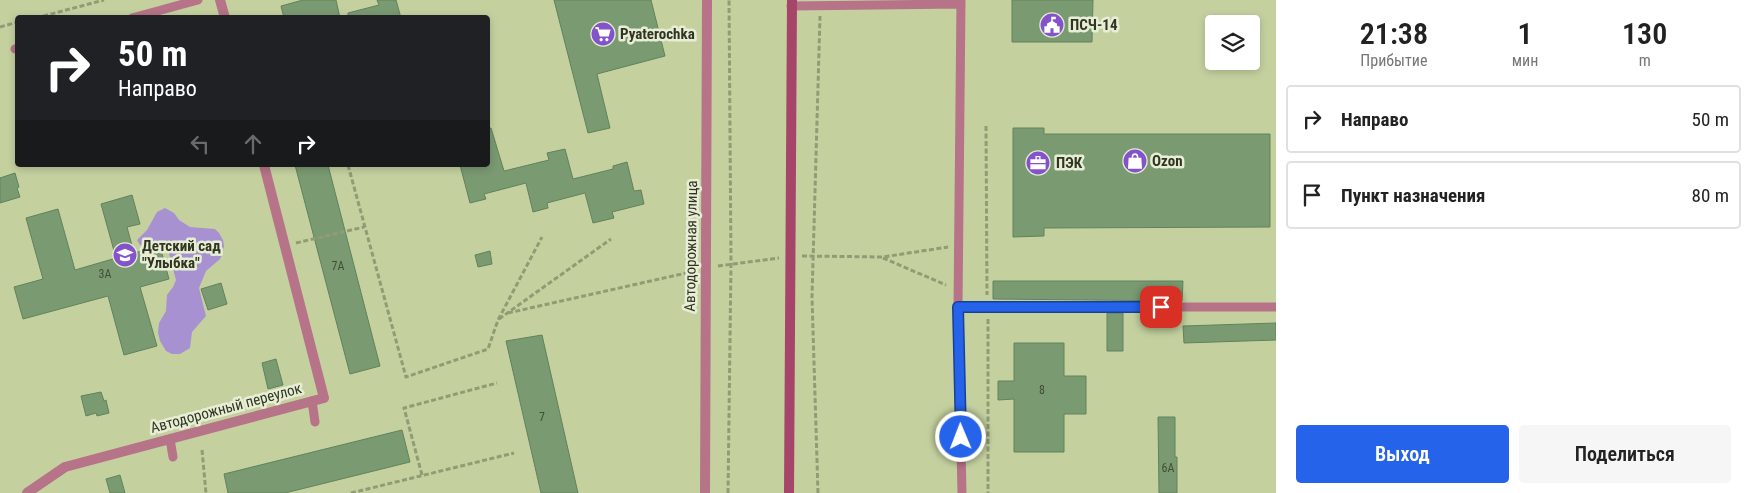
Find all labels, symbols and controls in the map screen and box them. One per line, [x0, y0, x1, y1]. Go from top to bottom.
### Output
public building icon: ПСЧ-14 [1039, 12, 1065, 38]
map controls [1205, 15, 1260, 70]
button: layers [1205, 15, 1260, 70]
place label: ПСЧ-14 [1070, 16, 1118, 34]
text: 21:38 [1360, 16, 1428, 51]
text: 1 [1517, 16, 1533, 51]
text: 130 [1622, 16, 1667, 51]
supermarket icon: Pyaterochka [590, 21, 616, 47]
place label: Pyaterochka [620, 25, 695, 43]
text: 50 m [118, 34, 187, 75]
icon: right [35, 35, 100, 100]
text: Прибытие [1360, 51, 1427, 70]
text: мин [1512, 51, 1538, 70]
text: m [1639, 51, 1651, 70]
text: Направо [118, 76, 197, 101]
icon: right [1298, 105, 1326, 133]
text: Направо [1341, 108, 1408, 131]
text: 50 m [1692, 108, 1729, 131]
icon: left [186, 130, 214, 158]
icon: ahead [239, 130, 267, 158]
icon: right [292, 130, 320, 158]
shop icon: Ozon [1122, 148, 1148, 174]
office icon: ПЭК [1025, 150, 1051, 176]
place label: Ozon [1152, 152, 1183, 170]
place label: ПЭК [1056, 154, 1083, 172]
street label: Автодорожная улица [681, 180, 701, 312]
icon: arrive [1298, 181, 1326, 209]
text: Пункт назначения [1341, 184, 1485, 207]
text: 80 m [1692, 184, 1729, 207]
place label: Детский сад "Улыбка" [142, 237, 221, 272]
school or university icon: Детский сад "Улыбка" [112, 242, 138, 268]
house number: 7А [332, 259, 345, 273]
house number: 3А [99, 267, 112, 281]
pin [1140, 286, 1182, 328]
icon: arrive [1147, 293, 1175, 321]
street label: Автодорожный переулок [148, 379, 304, 437]
house number: 8 [1039, 383, 1045, 397]
house number: 7 [539, 410, 545, 424]
position arrow [934, 410, 986, 462]
button: Выход [1296, 425, 1509, 483]
button: Поделиться [1519, 425, 1731, 483]
house number: 6А [1162, 461, 1175, 475]

